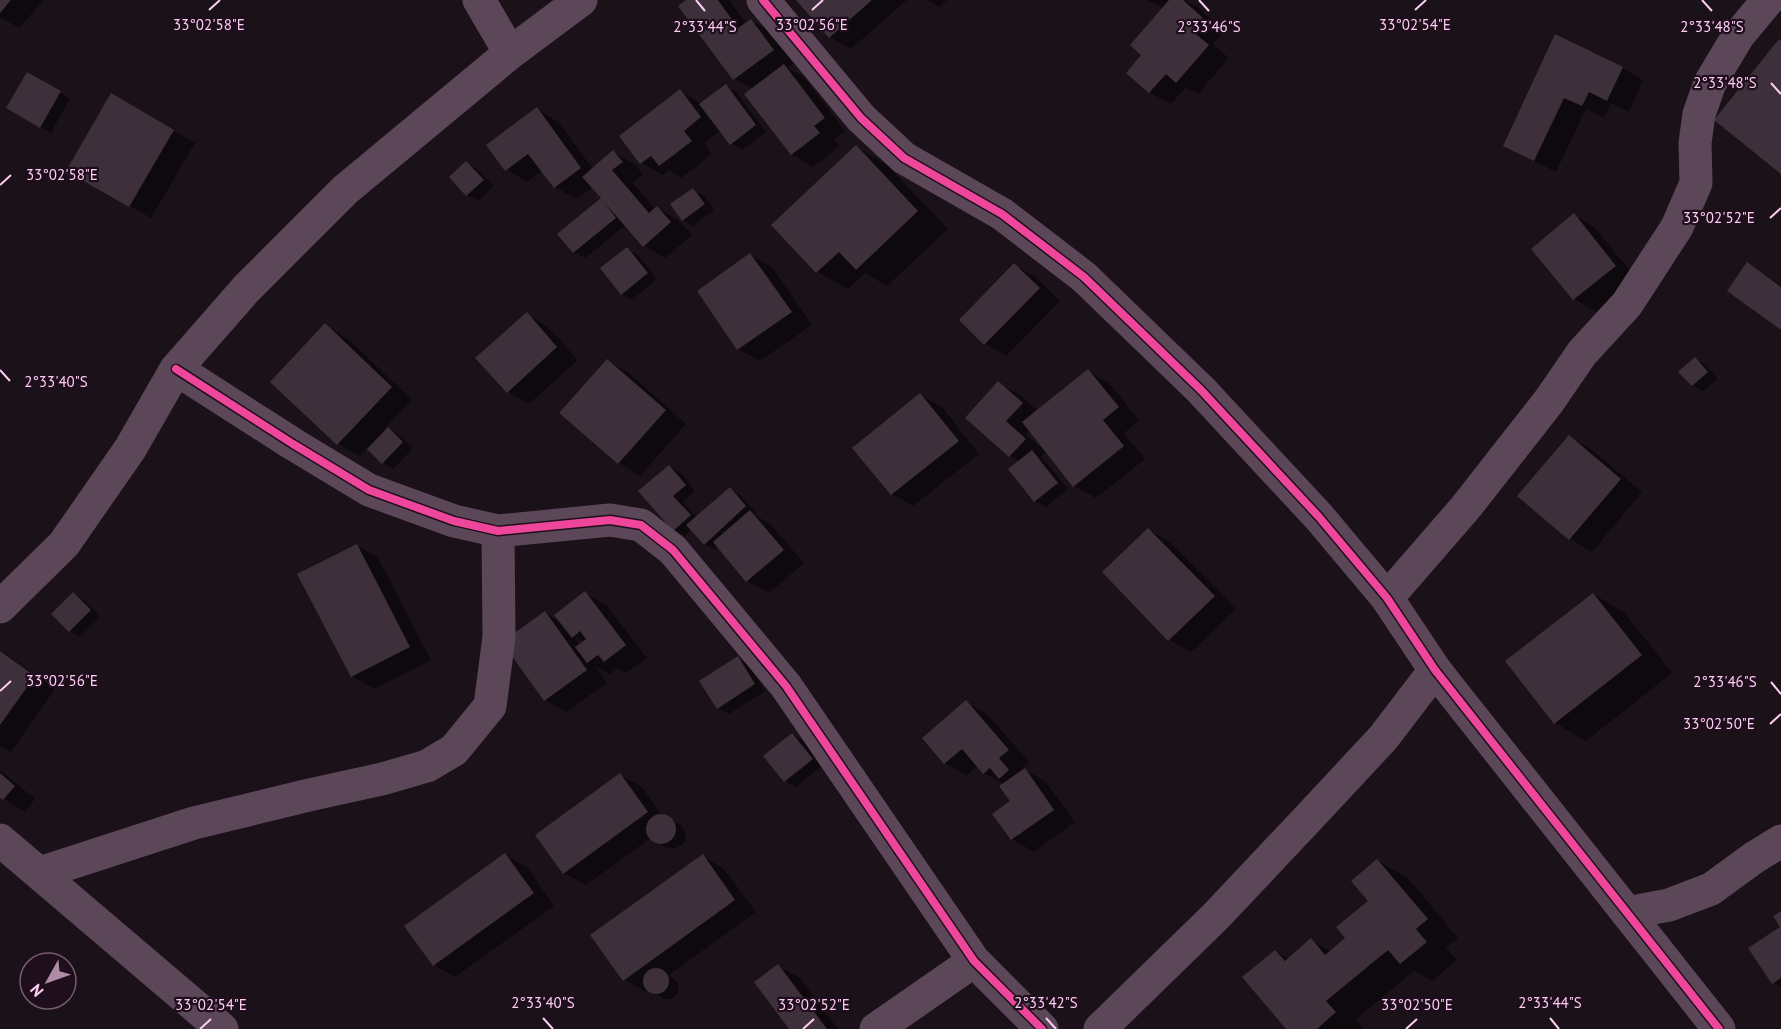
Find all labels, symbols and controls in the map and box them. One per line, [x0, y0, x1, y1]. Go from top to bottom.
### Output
text: 33°02'58"E [173, 15, 245, 34]
text: 33°02'56"E [776, 15, 848, 34]
text: 33°02'54"E [1379, 15, 1451, 34]
text: 2°33'44"S [673, 17, 737, 36]
text: 2°33'46"S [1177, 17, 1241, 36]
text: 2°33'48"S [1680, 17, 1744, 36]
text: 2°33'48"S [1693, 73, 1757, 92]
text: 33°02'58"E [26, 165, 98, 184]
text: 33°02'52"E [1683, 208, 1755, 227]
text: 2°33'40"S [24, 372, 88, 391]
text: 33°02'56"E [26, 671, 98, 690]
text: 2°33'46"S [1693, 672, 1757, 691]
text: 33°02'50"E [1683, 714, 1755, 733]
north arrow [18, 951, 78, 1011]
text: N [25, 980, 48, 1001]
text: 2°33'40"S [511, 993, 575, 1012]
text: 2°33'42"S [1014, 993, 1078, 1012]
text: 2°33'44"S [1518, 993, 1582, 1012]
text: 33°02'54"E [175, 995, 247, 1014]
text: 33°02'52"E [778, 995, 850, 1014]
text: 33°02'50"E [1381, 995, 1453, 1014]

